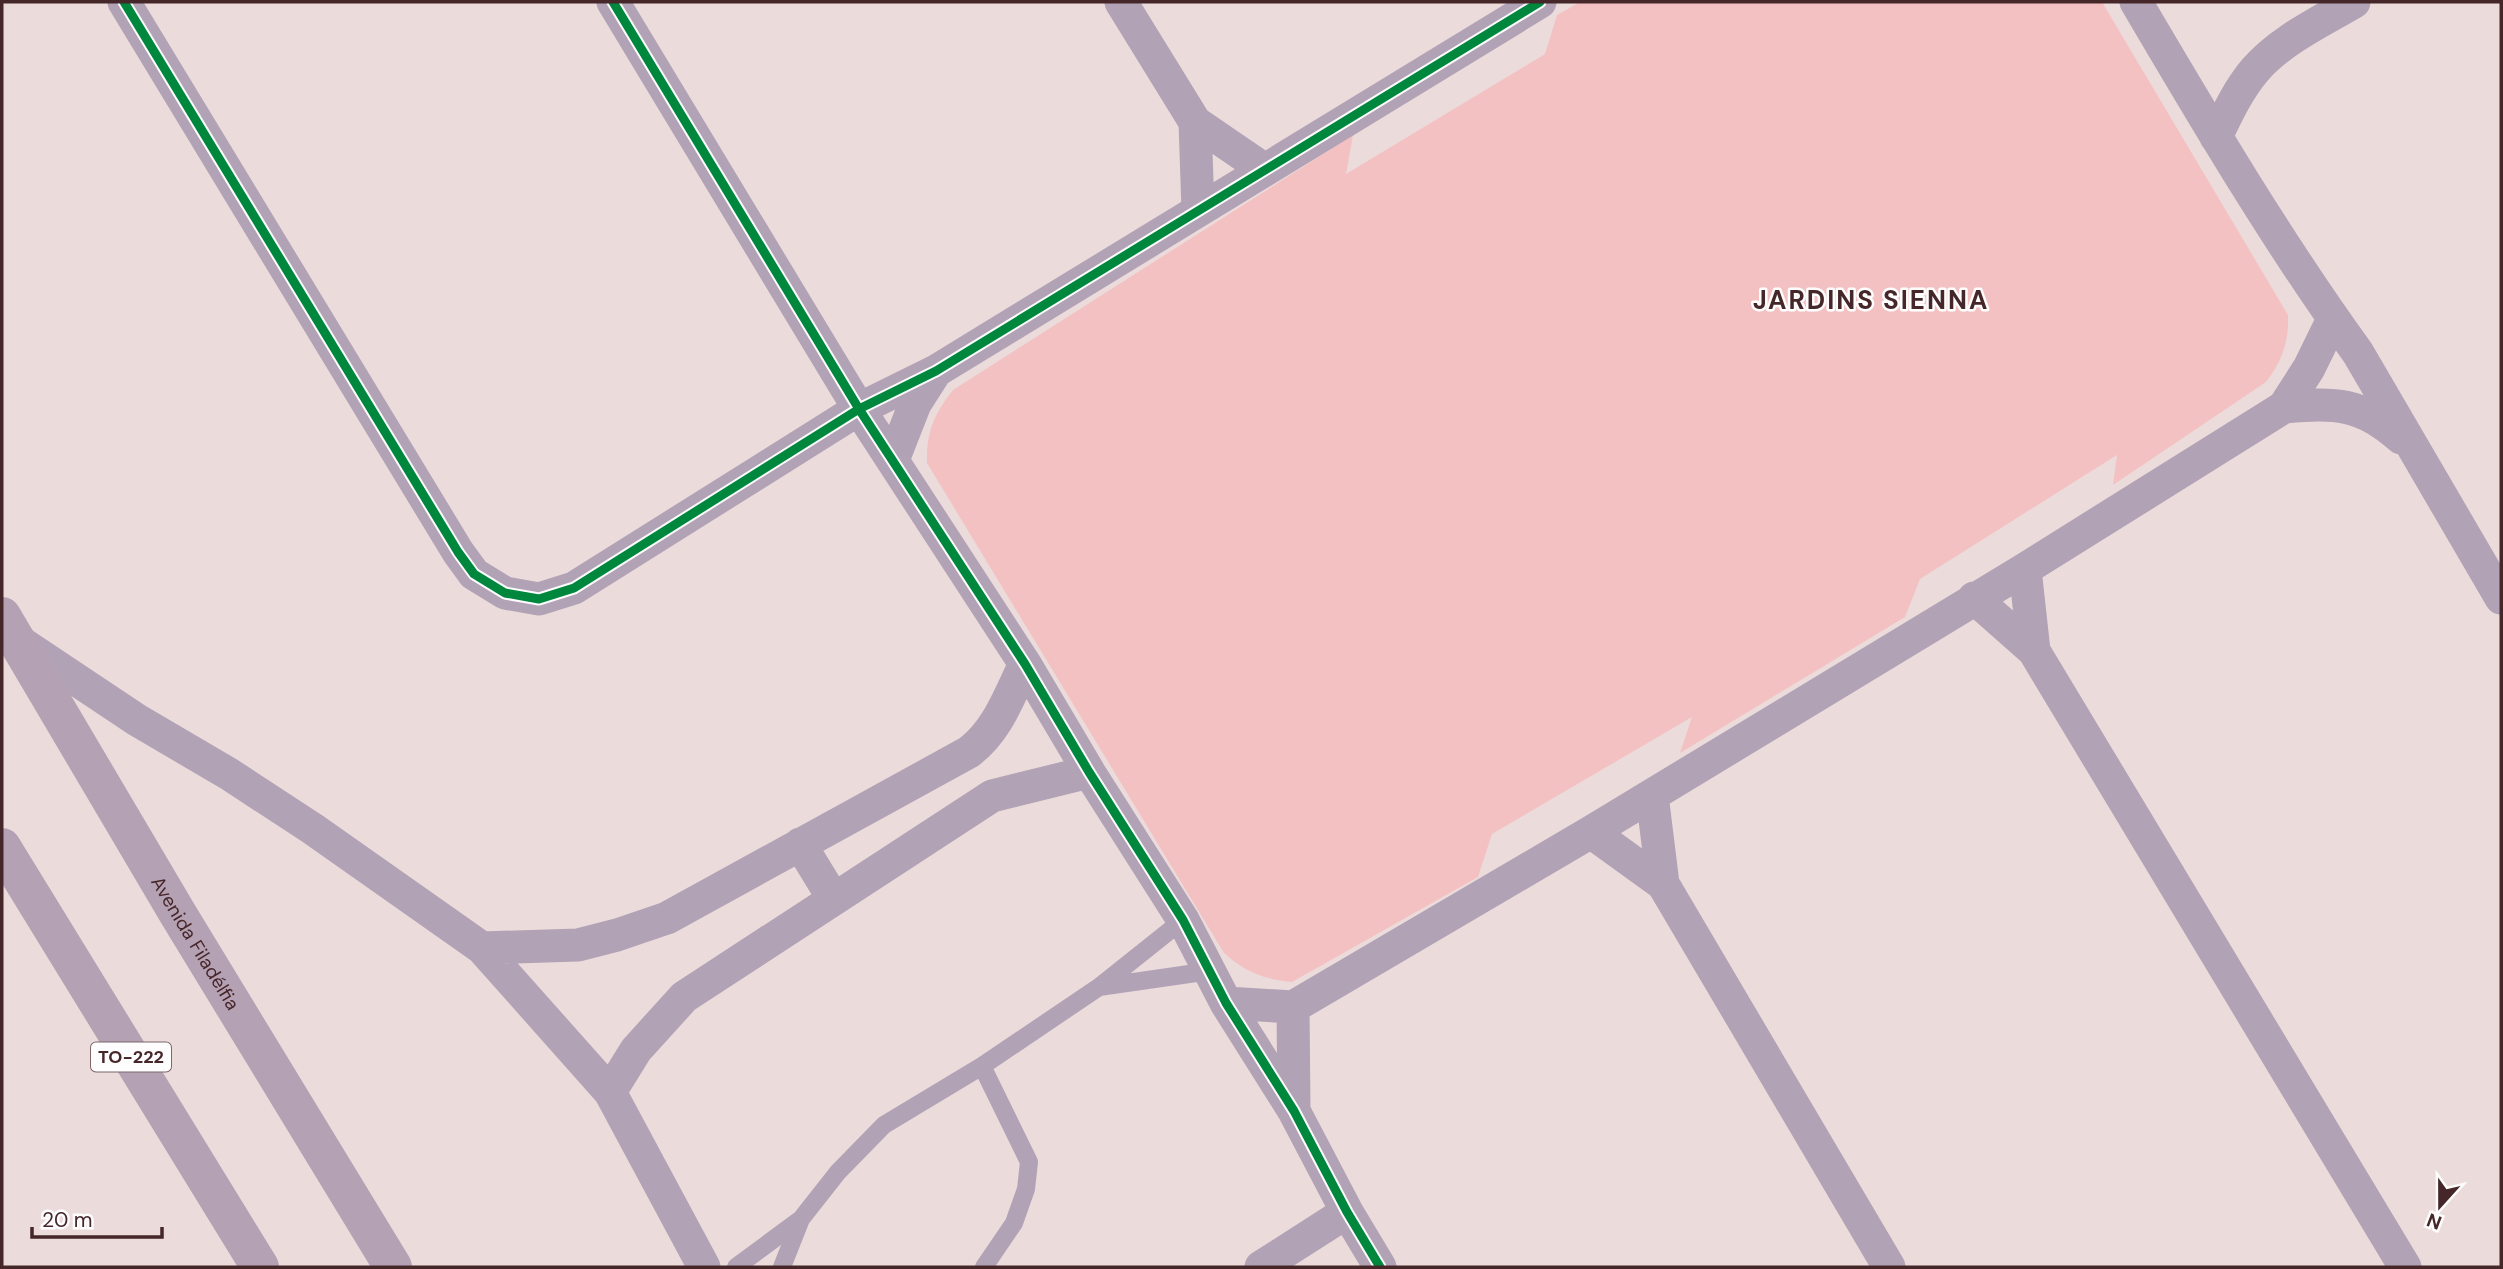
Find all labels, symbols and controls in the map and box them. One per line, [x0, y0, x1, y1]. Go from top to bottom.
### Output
district label: JARDINS SIENNA [1753, 283, 1989, 317]
street label: Avenida Filadélfia [145, 872, 245, 1015]
road number: TO-222 [91, 1042, 171, 1072]
north arrow [2405, 1171, 2475, 1241]
scale bar [32, 1196, 161, 1240]
text: 20 m [42, 1206, 93, 1234]
text: N [2423, 1207, 2445, 1236]

